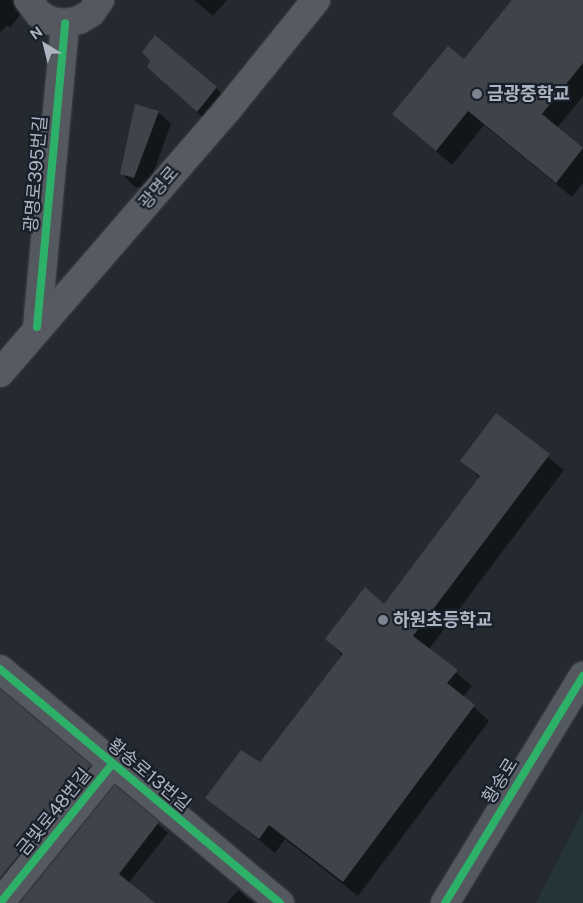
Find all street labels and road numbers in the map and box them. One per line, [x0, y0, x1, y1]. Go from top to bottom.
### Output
street label: 광명로395번길 [20, 115, 52, 233]
street label: 광명로 [135, 162, 183, 214]
street label: 황송로13번길 [103, 734, 195, 816]
street label: 황송로 [478, 754, 522, 808]
street label: 금빛로48번길 [12, 764, 96, 860]

